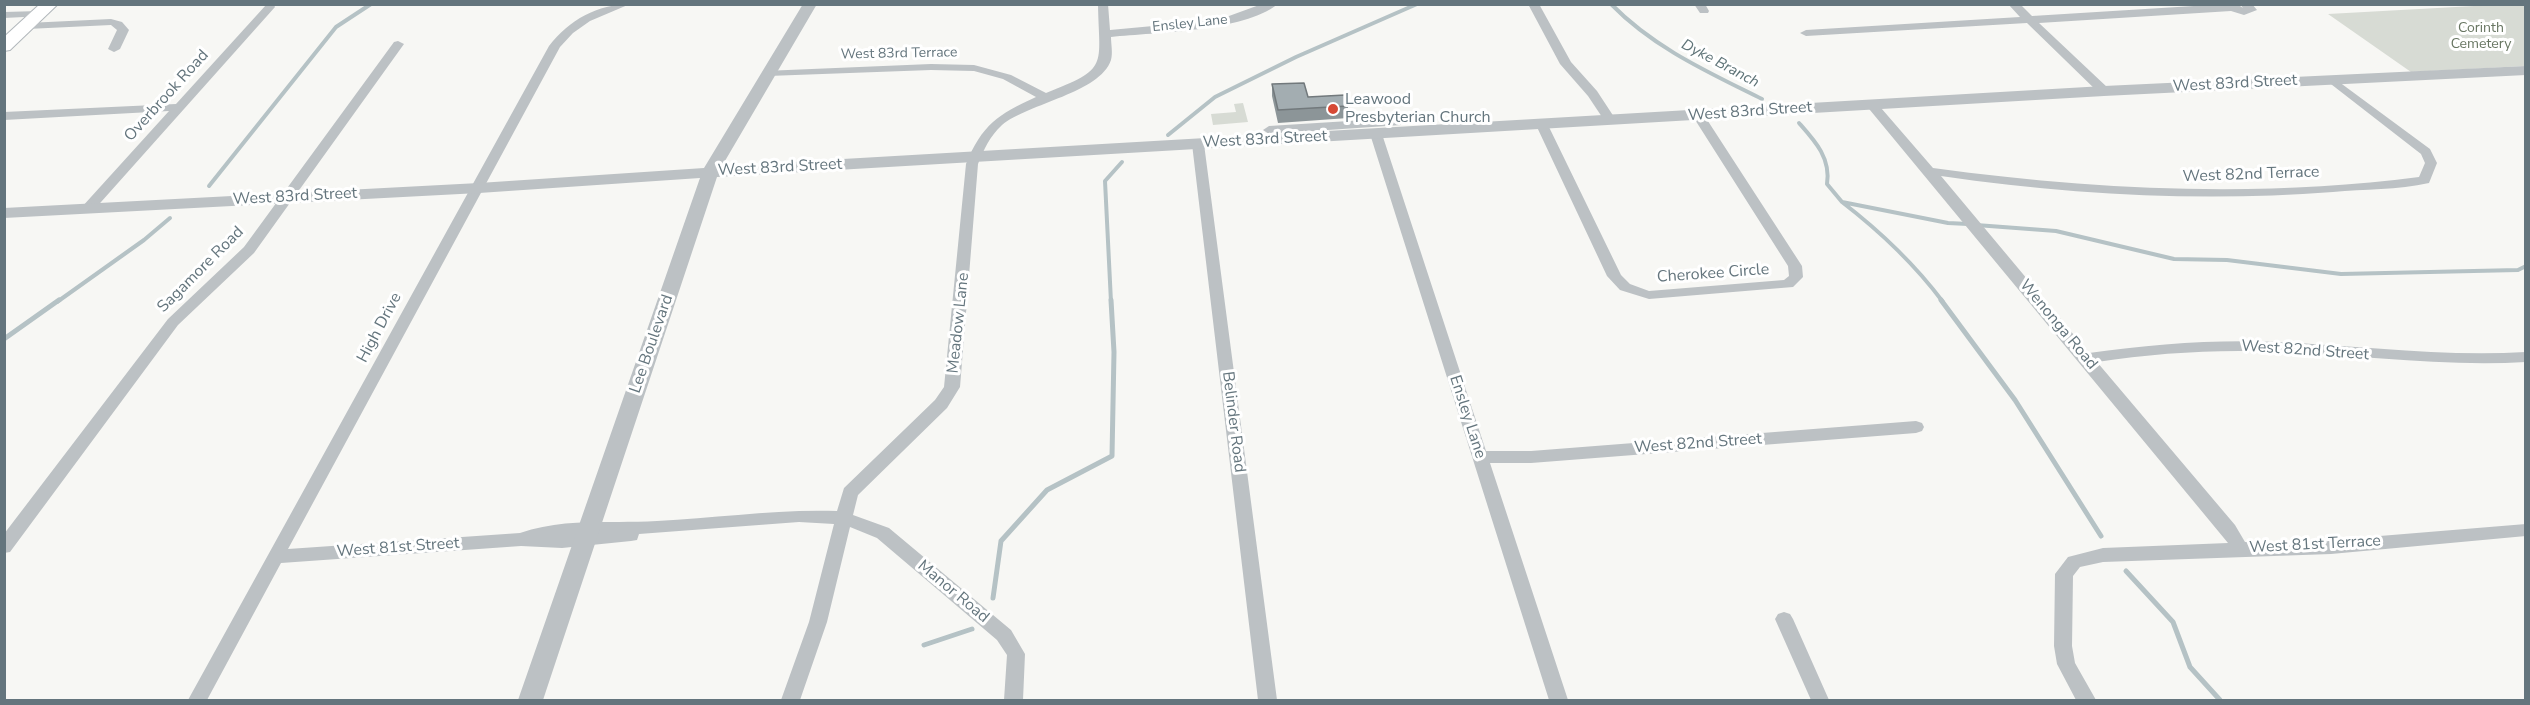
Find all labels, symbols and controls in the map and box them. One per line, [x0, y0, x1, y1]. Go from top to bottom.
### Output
street label: Ensley Lane [1152, 12, 1228, 36]
park label: Corinth Cemetery [2451, 21, 2511, 54]
water label: Dyke Branch [1678, 36, 1762, 92]
street label: West 83rd Terrace [841, 45, 957, 63]
street label: Overbrook Road [121, 46, 213, 146]
street label: West 83rd Street [2172, 71, 2298, 97]
place label: Leawood Presbyterian Church [1345, 90, 1490, 128]
street label: West 83rd Street [1687, 98, 1813, 126]
marker: Leawood Presbyterian Church [1326, 102, 1340, 116]
street label: West 83rd Street [1202, 127, 1328, 153]
street label: West 83rd Street [717, 155, 843, 181]
street label: West 82nd Terrace [2182, 163, 2320, 187]
street label: West 83rd Street [232, 184, 358, 210]
street label: Sagamore Road [154, 223, 248, 317]
street label: Cherokee Circle [1656, 260, 1770, 288]
street label: Meadow Lane [944, 272, 974, 374]
street label: Wenonga Road [2015, 276, 2101, 374]
street label: High Drive [354, 290, 406, 366]
street label: Lee Boulevard [626, 292, 678, 396]
street label: West 82nd Street [2241, 337, 2369, 365]
street label: Belinder Road [1217, 370, 1249, 474]
street label: Ensley Lane [1445, 373, 1489, 461]
street label: West 82nd Street [1634, 430, 1762, 458]
street label: West 81st Terrace [2249, 532, 2381, 558]
street label: West 81st Street [336, 534, 460, 562]
street label: Manor Road [913, 557, 993, 627]

